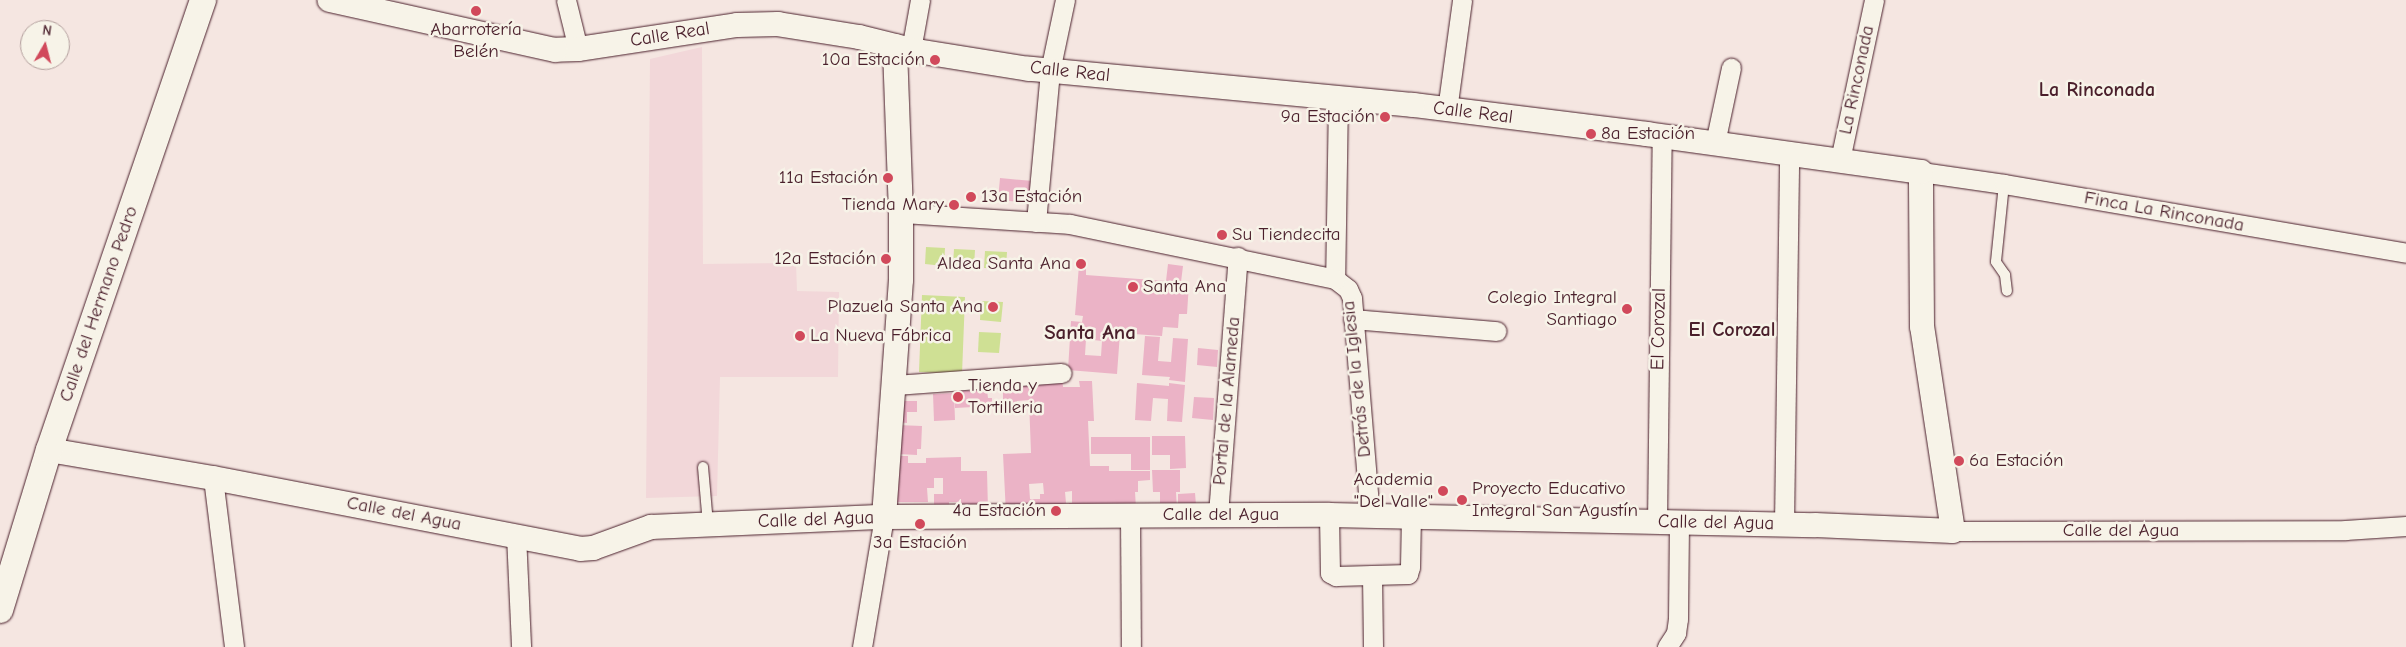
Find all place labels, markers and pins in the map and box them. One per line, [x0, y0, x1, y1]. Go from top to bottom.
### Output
marker: Abarrotería Belén [470, 5, 482, 17]
place label: Abarrotería Belén [430, 19, 522, 63]
place label: 10a Estación [822, 49, 925, 71]
marker: 10a Estación [929, 54, 941, 66]
place label: 9a Estación [1281, 106, 1375, 128]
marker: 9a Estación [1379, 111, 1391, 123]
place label: 8a Estación [1601, 123, 1695, 145]
marker: 8a Estación [1585, 128, 1597, 140]
place label: 11a Estación [779, 167, 878, 189]
marker: 11a Estación [882, 172, 894, 184]
place label: 13a Estación [981, 186, 1082, 208]
marker: 13a Estación [965, 191, 977, 203]
place label: Tienda Mary [842, 194, 944, 216]
marker: Tienda Mary [948, 199, 960, 211]
place label: Su Tiendecita [1232, 224, 1341, 246]
marker: Su Tiendecita [1216, 229, 1228, 241]
place label: 12a Estación [774, 248, 876, 270]
marker: 12a Estación [880, 253, 892, 265]
place label: Aldea Santa Ana [937, 253, 1071, 275]
marker: Aldea Santa Ana [1075, 258, 1087, 270]
place label: Santa Ana [1143, 276, 1226, 298]
marker: Santa Ana [1127, 281, 1139, 293]
place label: Colegio Integral Santiago [1487, 287, 1617, 331]
place label: Plazuela Santa Ana [827, 296, 983, 318]
marker: Plazuela Santa Ana [987, 301, 999, 313]
marker: Colegio Integral Santiago [1621, 303, 1633, 315]
place label: La Nueva Fábrica [810, 325, 951, 347]
marker: La Nueva Fábrica [794, 330, 806, 342]
place label: Tienda y Tortilleria [968, 375, 1043, 419]
marker: Tienda y Tortilleria [952, 391, 964, 403]
place label: 6a Estación [1969, 450, 2064, 472]
marker: 6a Estación [1953, 455, 1965, 467]
place label: Academia "Del Valle" [1354, 469, 1433, 513]
place label: Proyecto Educativo Integral San Agustín [1472, 478, 1638, 522]
marker: Academia "Del Valle" [1437, 485, 1449, 497]
marker: Proyecto Educativo Integral San Agustín [1456, 494, 1468, 506]
place label: 4a Estación [953, 500, 1046, 522]
marker: 4a Estación [1050, 505, 1062, 517]
marker: 3a Estación [914, 518, 926, 530]
place label: 3a Estación [873, 532, 967, 554]

